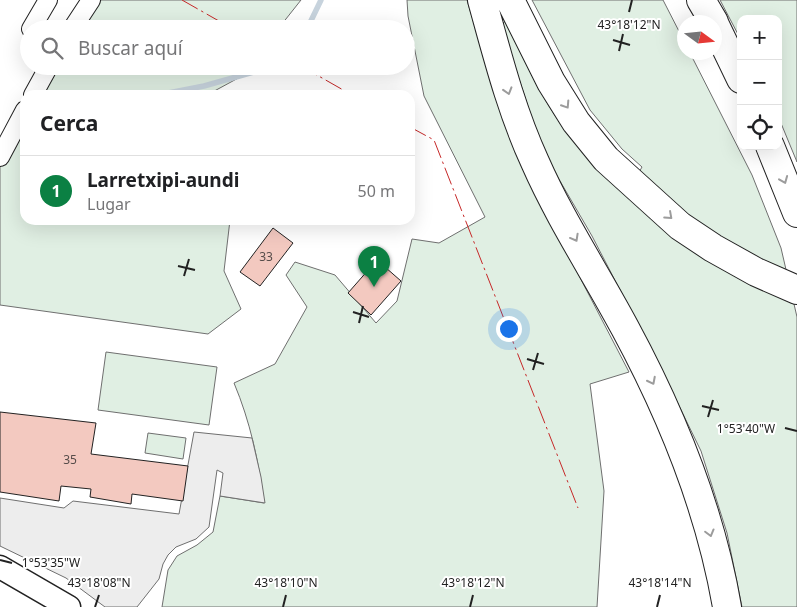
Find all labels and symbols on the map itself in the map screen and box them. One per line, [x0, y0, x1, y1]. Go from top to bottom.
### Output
north arrow [677, 15, 722, 60]
text: 43°18'12"N [597, 16, 661, 33]
one-way arrow [503, 86, 513, 94]
one-way arrow [559, 100, 569, 109]
one-way arrow [778, 175, 788, 183]
one-way arrow [664, 210, 673, 219]
one-way arrow [569, 233, 579, 242]
pin: 1 [358, 246, 390, 287]
house number: 33 [259, 248, 273, 265]
your location [496, 316, 522, 342]
one-way arrow [646, 376, 656, 385]
text: 1°53'40"W [717, 420, 775, 437]
house number: 35 [63, 451, 77, 468]
one-way arrow [704, 528, 714, 537]
text: 1°53'35"W [22, 554, 80, 571]
text: 43°18'08"N [67, 574, 131, 591]
text: 43°18'10"N [254, 574, 318, 591]
text: 43°18'12"N [441, 574, 505, 591]
text: 43°18'14"N [628, 574, 692, 591]

